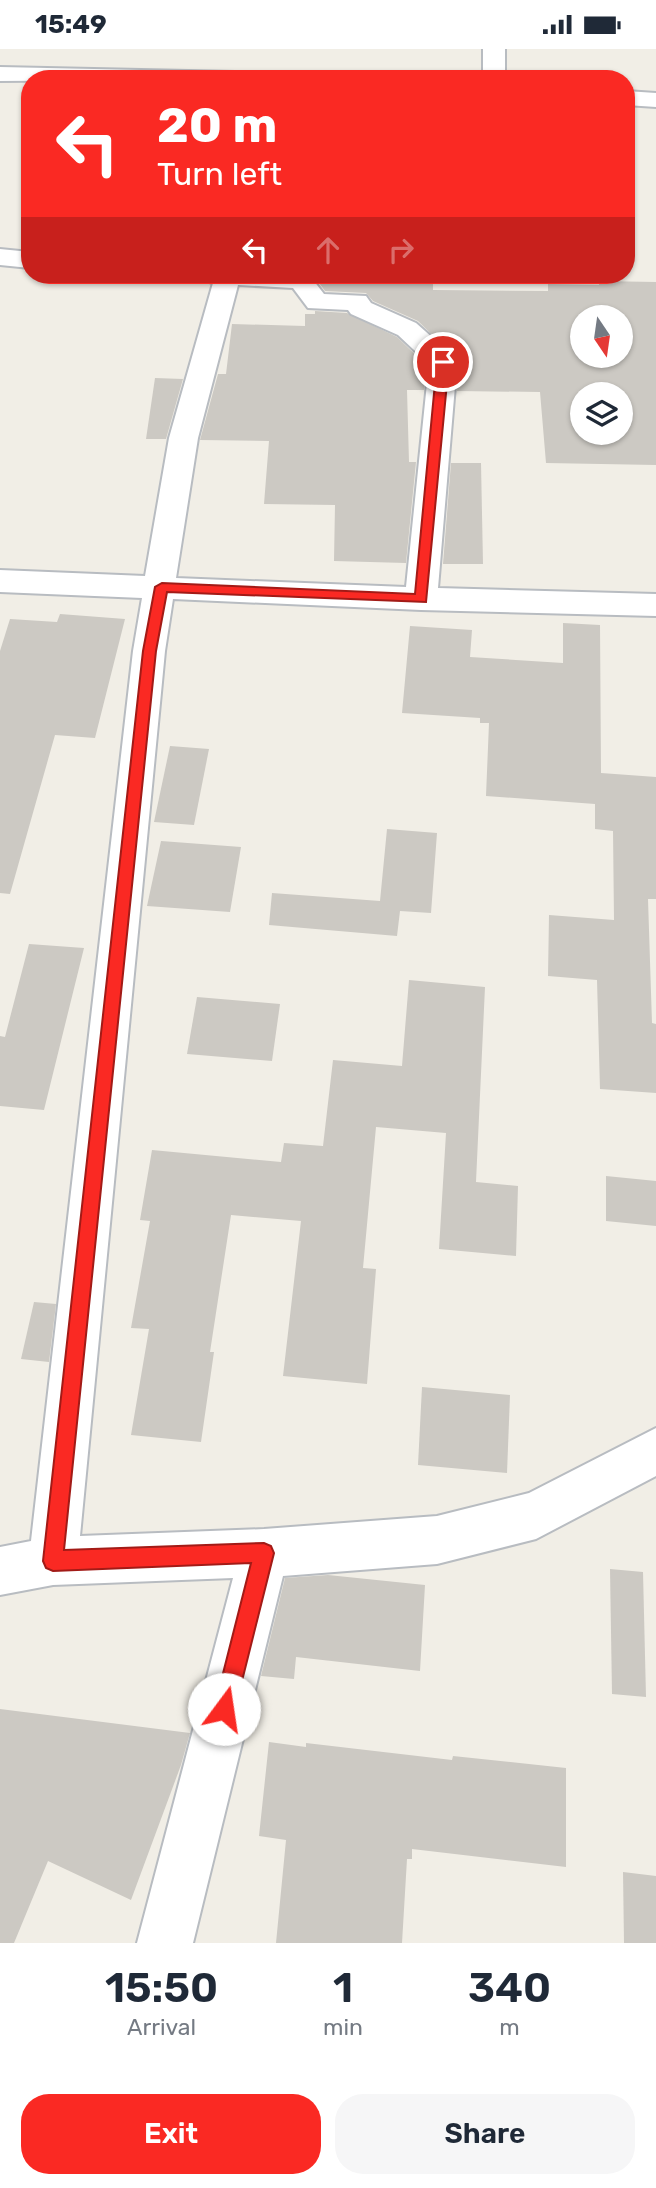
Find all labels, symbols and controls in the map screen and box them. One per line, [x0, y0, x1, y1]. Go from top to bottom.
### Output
text: 15:49 [35, 9, 107, 40]
text: 20 m [157, 96, 278, 154]
icon: left [42, 98, 133, 189]
text: Turn left [157, 155, 282, 193]
icon: left [236, 231, 274, 269]
icon: ahead [309, 231, 347, 269]
icon: right [382, 231, 420, 269]
north arrow [570, 305, 634, 367]
map controls [570, 305, 633, 445]
pin [413, 332, 473, 392]
icon: arrive [424, 343, 462, 381]
button: layers [570, 382, 633, 445]
position arrow [187, 1672, 261, 1746]
text: 15:50 [105, 1963, 218, 2013]
text: 1 [333, 1963, 353, 2013]
text: 340 [468, 1963, 551, 2013]
text: Arrival [127, 2013, 196, 2041]
text: min [323, 2013, 363, 2041]
text: m [499, 2013, 520, 2041]
button: Exit [21, 2094, 321, 2174]
button: Share [335, 2094, 635, 2174]

